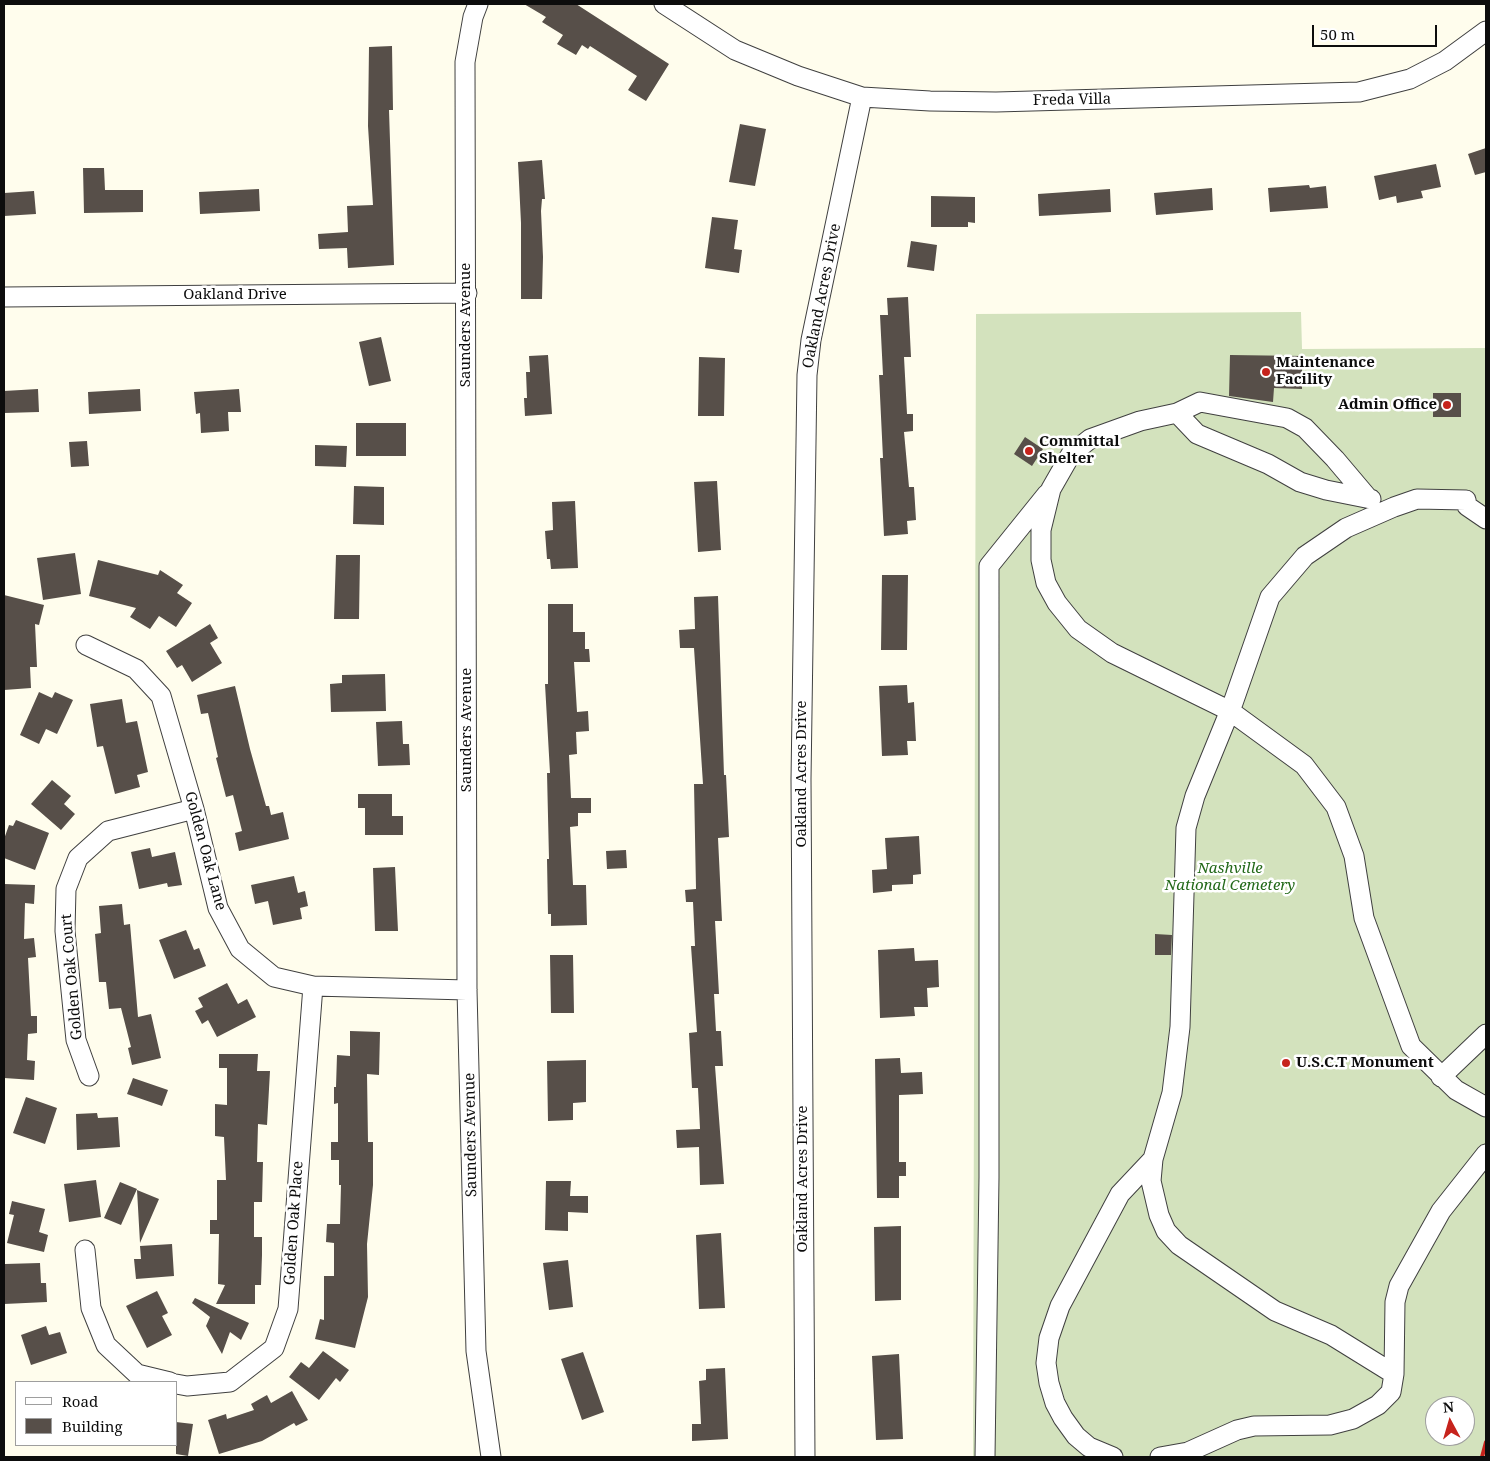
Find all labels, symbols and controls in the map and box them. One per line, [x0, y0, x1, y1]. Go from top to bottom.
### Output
scale bar [1315, 15, 1440, 47]
text: 50 m [1320, 24, 1355, 44]
street label: Freda Villa [1033, 90, 1111, 110]
street label: Oakland Acres Drive [799, 222, 845, 370]
street label: Saunders Avenue [457, 263, 475, 387]
street label: Oakland Drive [183, 286, 287, 304]
place label: Maintenance Facility [1276, 354, 1375, 389]
marker: Maintenance Facility [1260, 366, 1272, 378]
place label: Admin Office [1338, 396, 1437, 414]
marker: Admin Office [1441, 399, 1453, 411]
place label: Committal Shelter [1039, 433, 1120, 468]
marker: Committal Shelter [1023, 445, 1035, 457]
street label: Saunders Avenue [458, 668, 476, 792]
street label: Oakland Acres Drive [793, 700, 811, 848]
street label: Golden Oak Lane [180, 789, 230, 913]
park label: Nashville National Cemetery [1165, 860, 1295, 895]
street label: Golden Oak Court [58, 913, 86, 1041]
place label: U.S.C.T Monument [1296, 1054, 1434, 1072]
marker: U.S.C.T Monument [1280, 1057, 1292, 1069]
street label: Saunders Avenue [461, 1073, 481, 1197]
street label: Oakland Acres Drive [794, 1105, 812, 1253]
street label: Golden Oak Place [281, 1160, 307, 1286]
legend [15, 1381, 178, 1446]
text: Road [62, 1391, 98, 1411]
north arrow [1425, 1396, 1475, 1446]
text: N [1442, 1397, 1455, 1417]
text: Building [62, 1416, 123, 1436]

